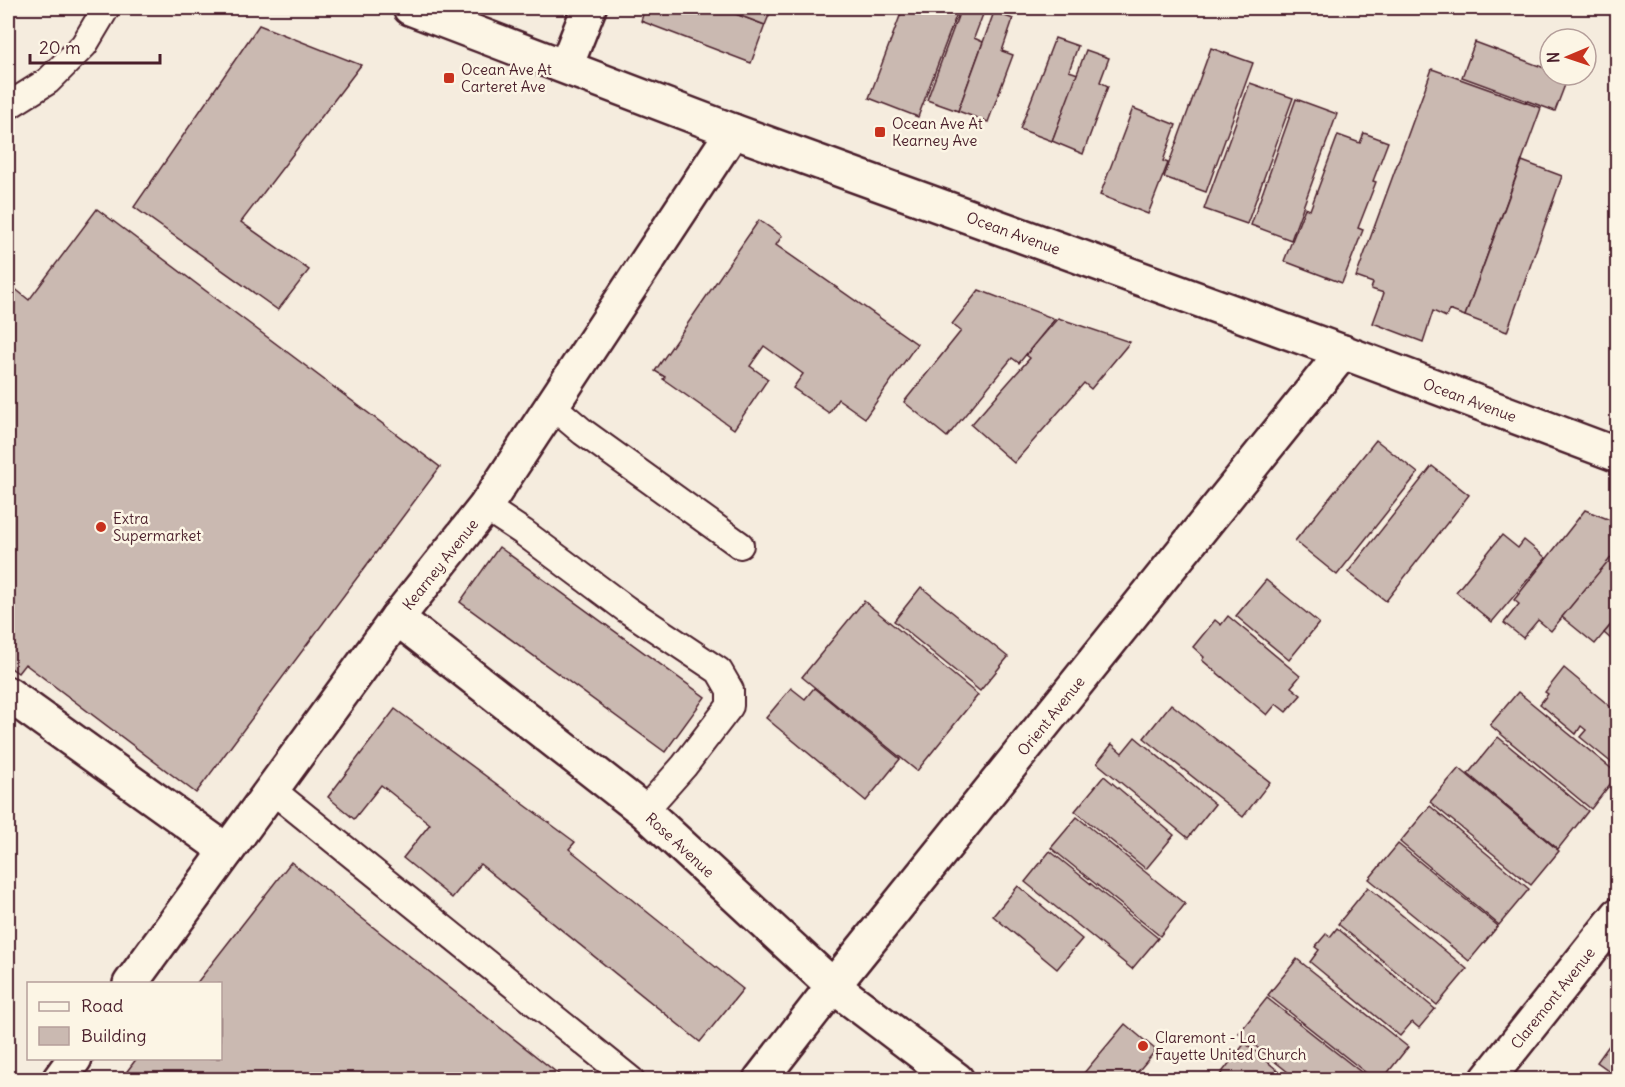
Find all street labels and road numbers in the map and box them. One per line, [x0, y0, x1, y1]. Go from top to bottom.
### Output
street label: Ocean Avenue [964, 207, 1063, 258]
street label: Ocean Avenue [1421, 373, 1519, 426]
street label: Kearney Avenue [398, 515, 482, 613]
street label: Orient Avenue [1013, 672, 1088, 759]
street label: Rose Avenue [642, 808, 719, 881]
street label: Claremont Avenue [1506, 943, 1599, 1053]

